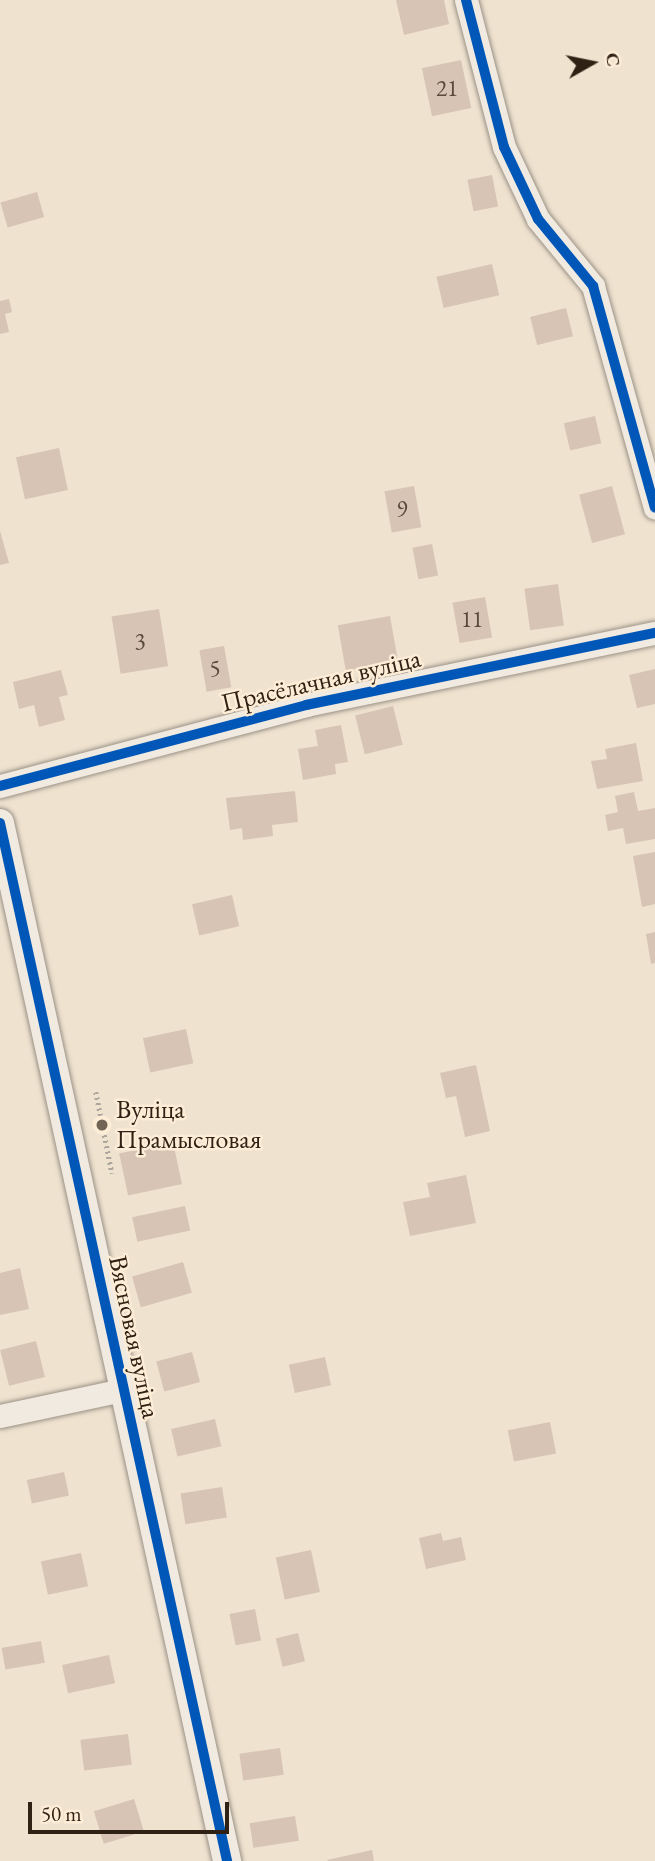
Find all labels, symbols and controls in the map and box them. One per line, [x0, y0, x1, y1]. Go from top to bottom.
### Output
north arrow [557, 28, 627, 98]
text: С [600, 51, 627, 68]
house number: 21 [436, 74, 458, 102]
house number: 9 [396, 495, 408, 523]
house number: 11 [461, 605, 483, 633]
house number: 3 [134, 627, 146, 655]
street label: Прасёлачная вуліца [218, 643, 424, 719]
house number: 5 [209, 654, 221, 682]
place label: Вуліца Прамысловая [116, 1094, 261, 1156]
marker: Вуліца Прамысловая [94, 1117, 110, 1133]
street label: Вясновая вуліца [102, 1253, 166, 1421]
scale bar [32, 1787, 233, 1831]
text: 50 m [41, 1800, 82, 1827]

